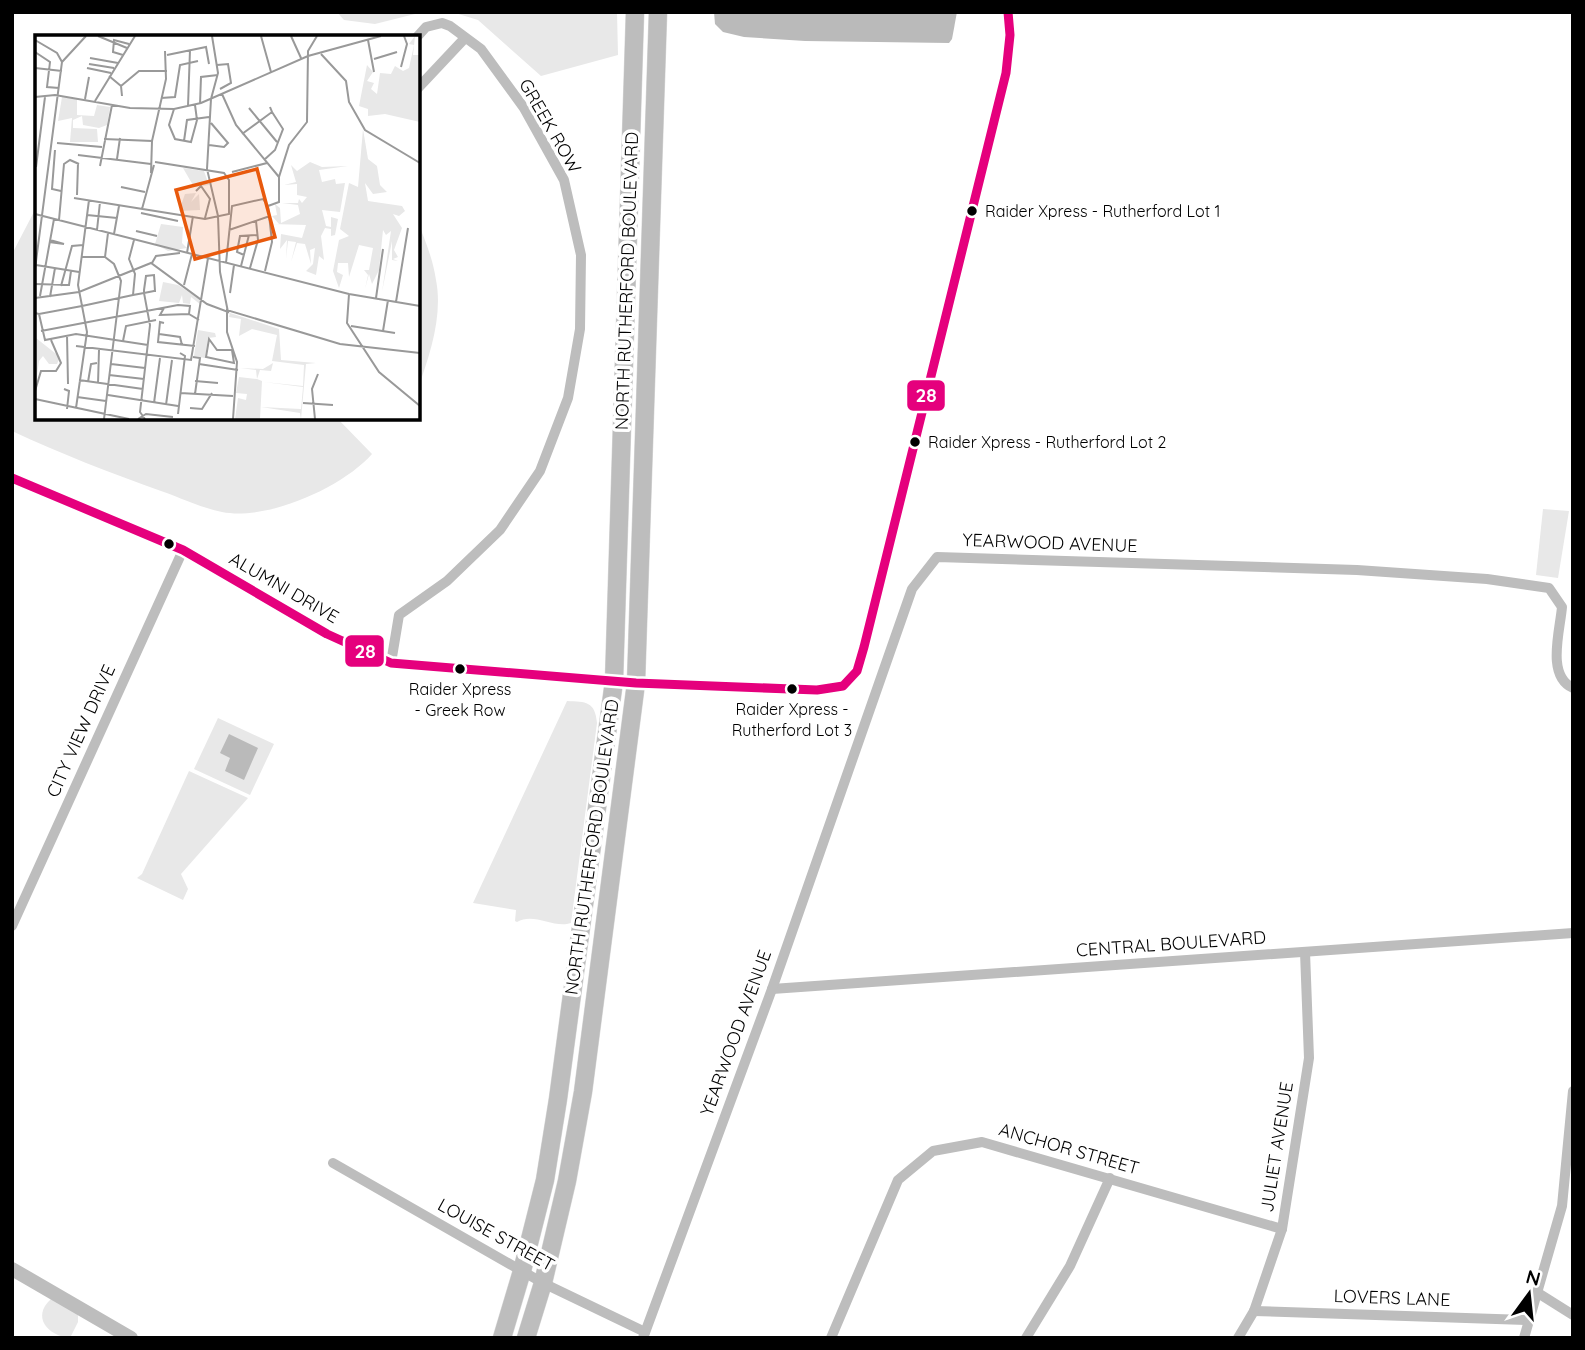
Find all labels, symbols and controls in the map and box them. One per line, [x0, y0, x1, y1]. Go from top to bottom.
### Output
inset map [35, 35, 420, 420]
street label: GREEK ROW [514, 75, 587, 177]
street label: NORTH RUTHERFORD BOULEVARD [610, 132, 643, 430]
place label: Raider Xpress - Rutherford Lot 1 [985, 201, 1220, 221]
marker: Raider Xpress - Rutherford Lot 1 [965, 204, 979, 218]
line badge: 28 [906, 379, 946, 412]
text: 28 [915, 383, 937, 407]
place label: Raider Xpress - Rutherford Lot 2 [928, 432, 1166, 452]
marker: Raider Xpress - Rutherford Lot 2 [908, 435, 922, 449]
street label: YEARWOOD AVENUE [962, 528, 1138, 557]
unlabelled marker [162, 537, 176, 551]
street label: ALUMNI DRIVE [225, 547, 343, 628]
line badge: 28 [344, 634, 385, 668]
text: 28 [354, 639, 376, 663]
street label: CITY VIEW DRIVE [41, 661, 120, 801]
marker: Raider Xpress - Greek Row [453, 662, 467, 676]
place label: Raider Xpress - Greek Row [409, 679, 511, 720]
marker: Raider Xpress - Rutherford Lot 3 [785, 682, 799, 696]
street label: NORTH RUTHERFORD BOULEVARD [559, 698, 624, 996]
place label: Raider Xpress - Rutherford Lot 3 [732, 699, 852, 740]
street label: CENTRAL BOULEVARD [1075, 925, 1267, 962]
street label: YEARWOOD AVENUE [695, 947, 776, 1119]
street label: JULIET AVENUE [1255, 1080, 1298, 1214]
street label: ANCHOR STREET [996, 1118, 1142, 1180]
street label: LOUISE STREET [434, 1193, 559, 1276]
north arrow [1494, 1259, 1564, 1329]
text: N [1524, 1264, 1543, 1291]
street label: LOVERS LANE [1333, 1284, 1451, 1311]

